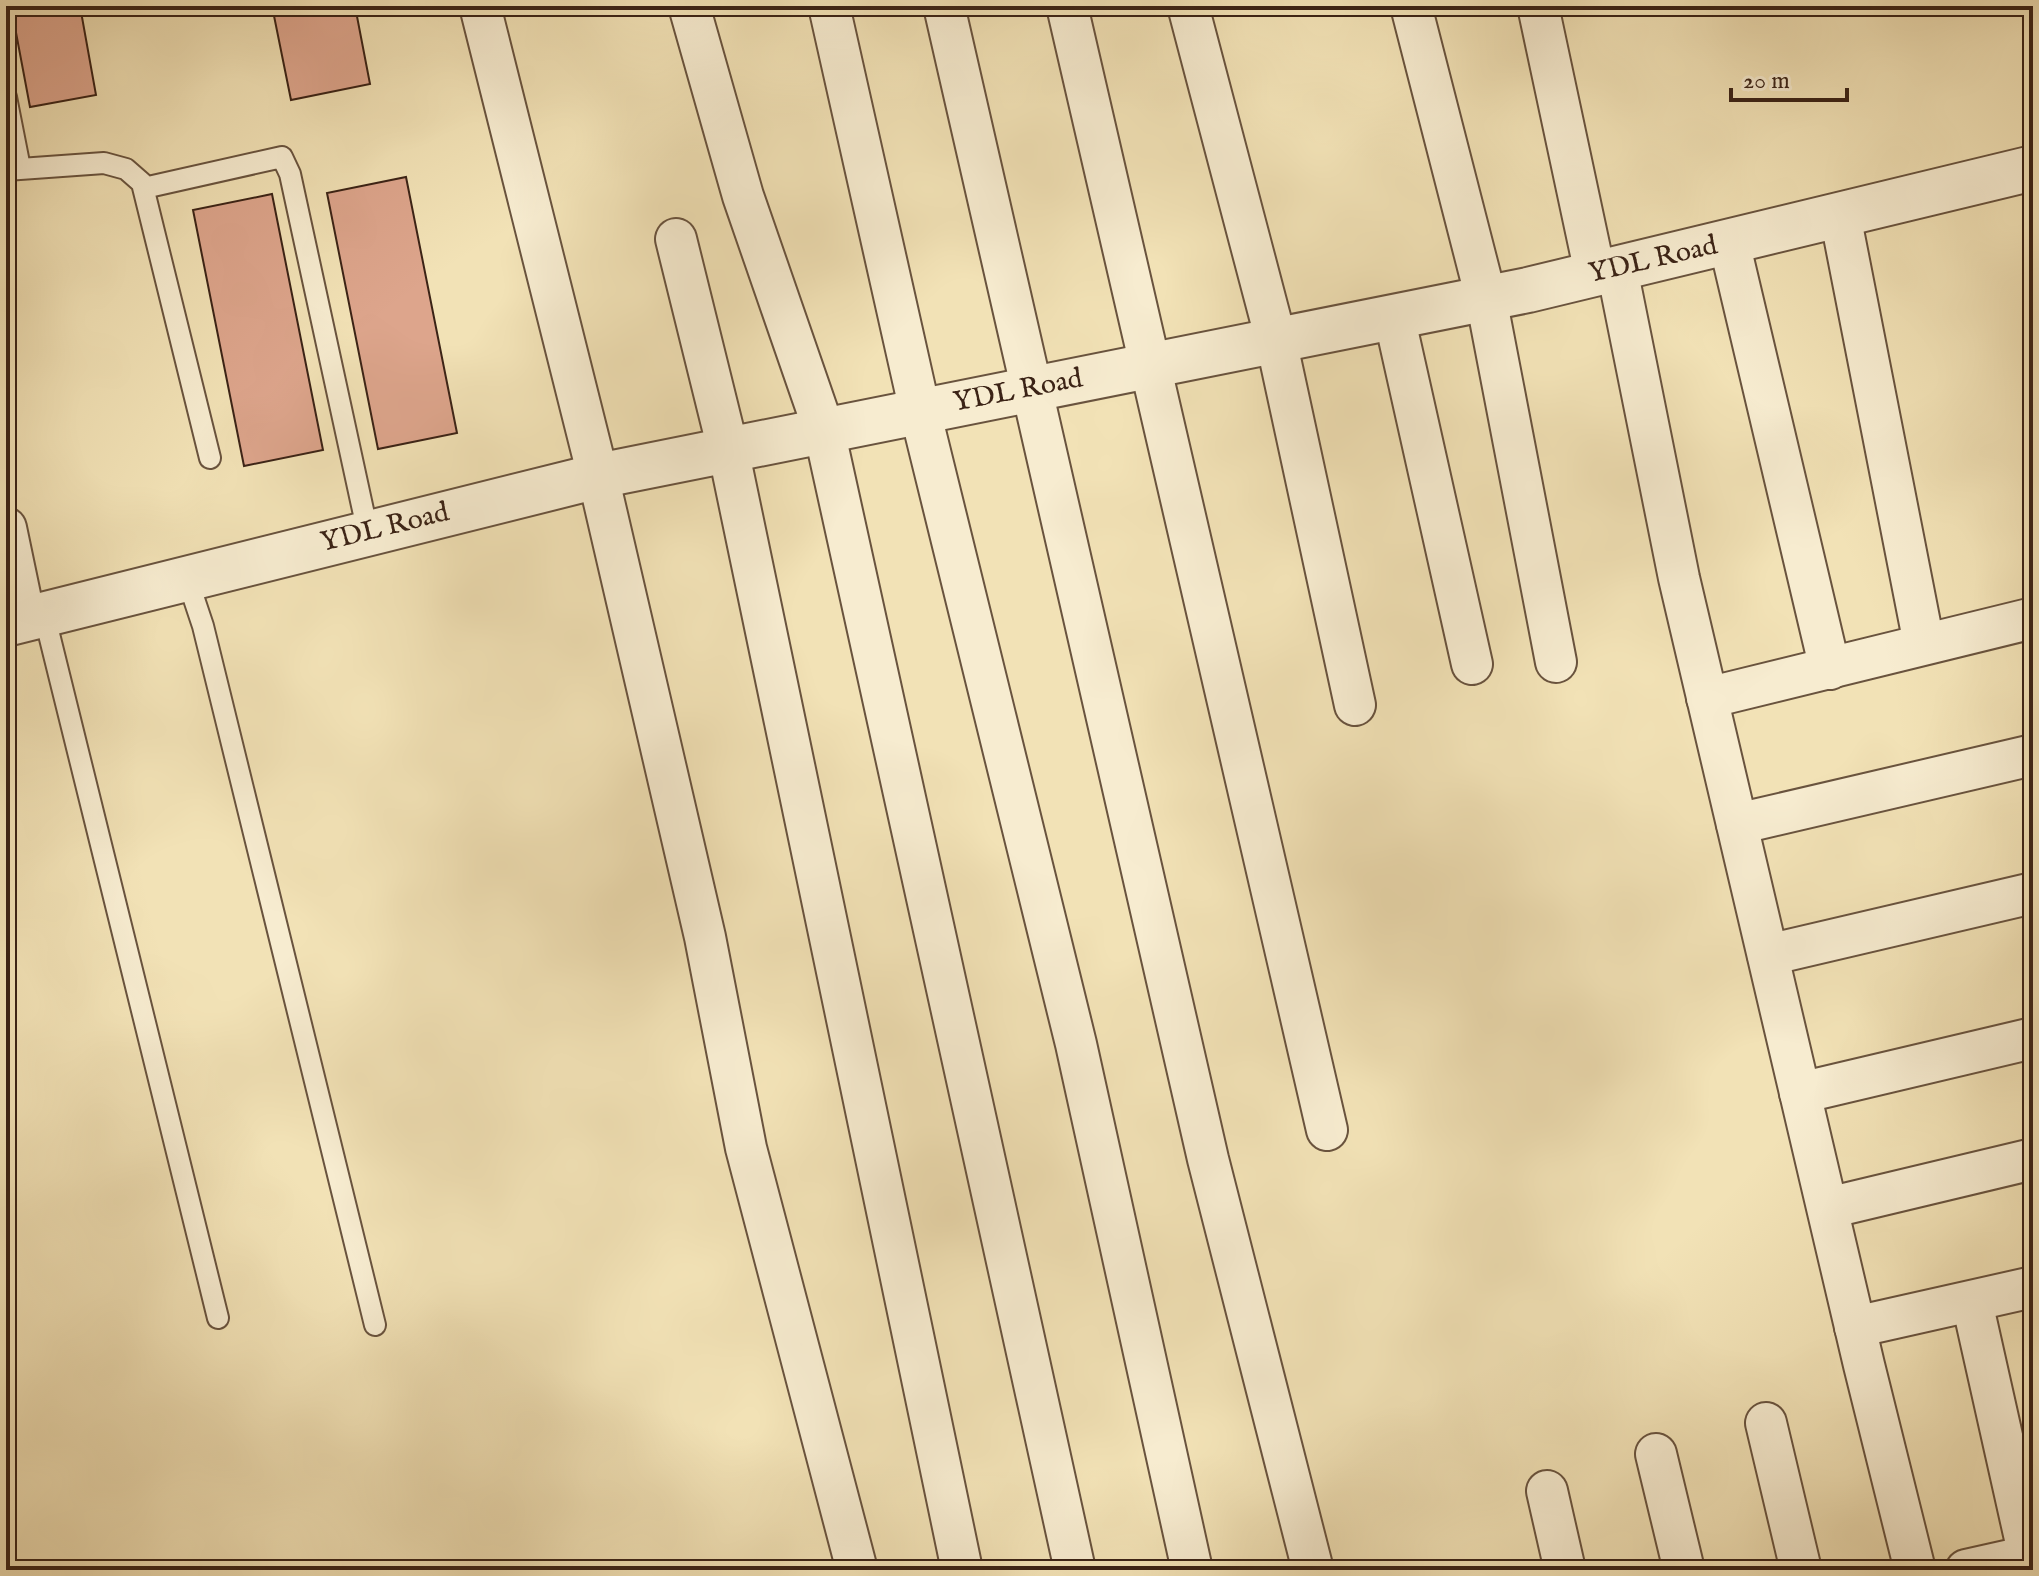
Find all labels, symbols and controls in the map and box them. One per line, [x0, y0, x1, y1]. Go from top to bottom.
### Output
scale bar [1731, 52, 1847, 102]
text: 20 m [1743, 66, 1790, 97]
street label: YDL Road [1585, 228, 1721, 292]
street label: YDL Road [950, 361, 1086, 421]
street label: YDL Road [317, 495, 453, 561]

